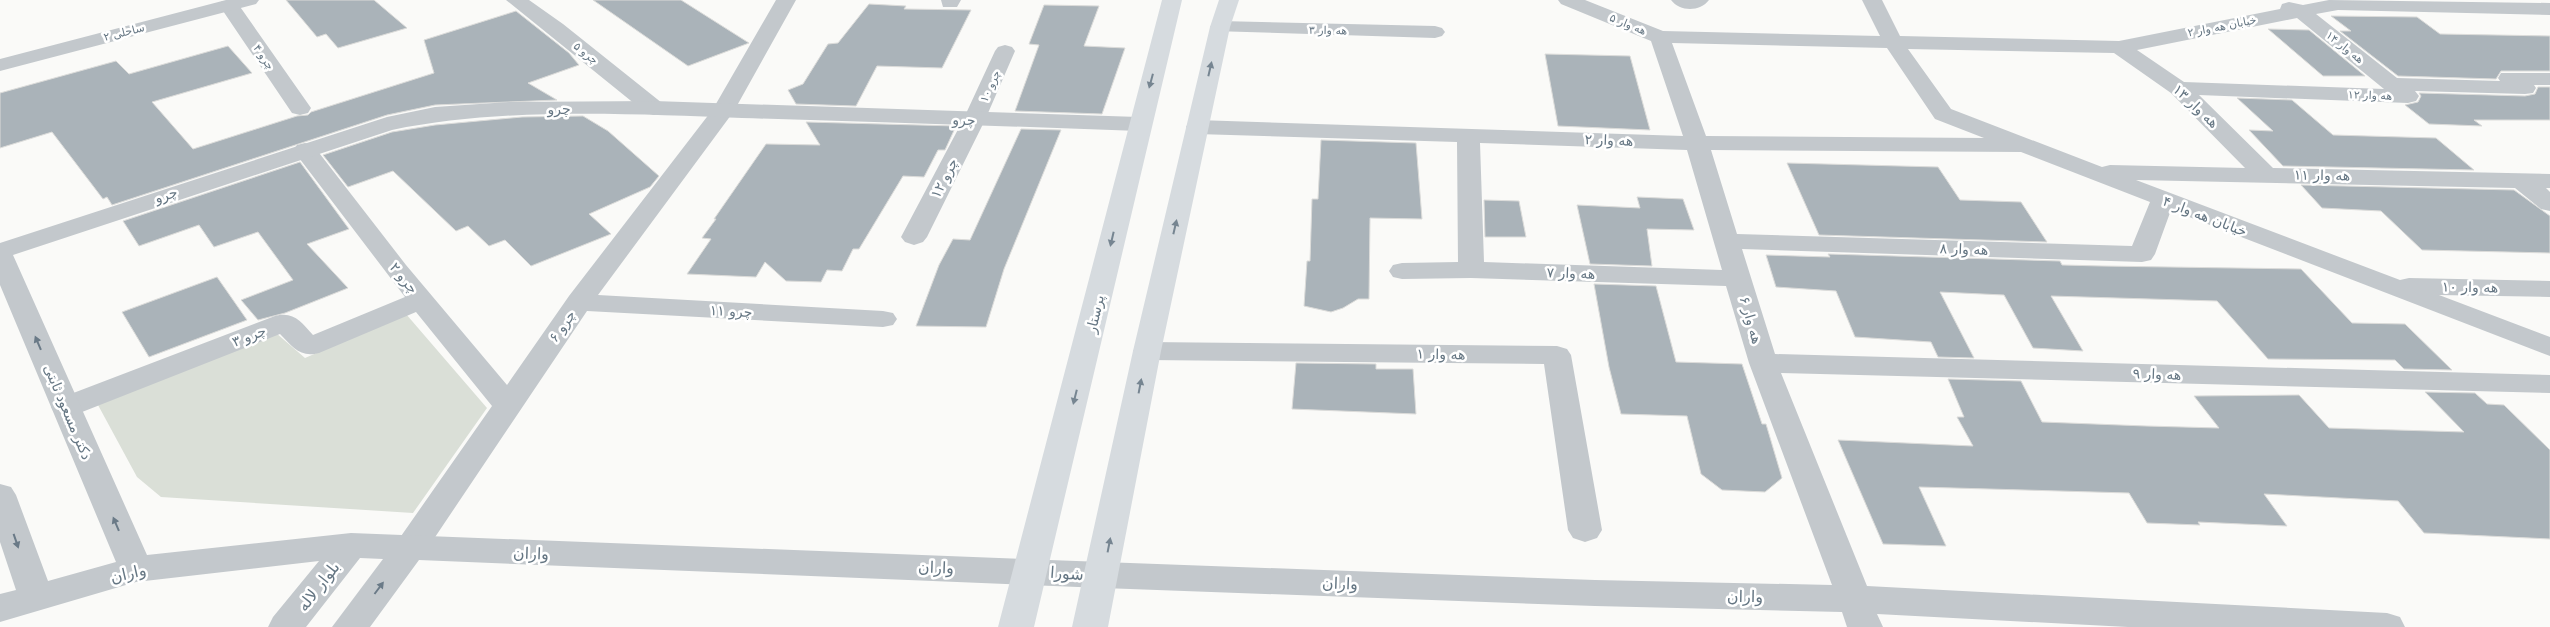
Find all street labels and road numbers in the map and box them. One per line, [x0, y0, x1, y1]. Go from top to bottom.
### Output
street label: هه وار ۵ [1608, 11, 1648, 38]
street label: خیابان هه وار ۲ [2187, 13, 2258, 40]
street label: ساحلی ۲ [102, 21, 146, 44]
street label: هه وار ۳ [1309, 24, 1347, 37]
street label: هه وار ۱۴ [2323, 29, 2366, 66]
street label: چرو ۵ [571, 40, 601, 67]
street label: چرو ۴ [250, 42, 277, 72]
street label: چرو ۱۰ [978, 68, 1003, 104]
street label: هه وار ۱۳ [2169, 81, 2222, 132]
street label: هه وار ۱۲ [2348, 88, 2392, 103]
street label: چرو [546, 101, 571, 118]
street label: چرو [951, 112, 976, 129]
street label: هه وار ۲ [1584, 131, 1634, 150]
street label: چرو ۱۲ [927, 155, 962, 201]
street label: هه وار ۱۱ [2294, 167, 2350, 184]
street label: چرو [152, 184, 180, 207]
street label: خیابان هه وار ۴ [2160, 193, 2249, 240]
street label: هه وار ۸ [1939, 240, 1989, 259]
street label: چرو ۲ [386, 259, 421, 297]
street label: هه وار ۷ [1546, 264, 1596, 283]
street label: هه وار ۱۰ [2442, 279, 2498, 296]
street label: پرستار [1083, 293, 1108, 336]
street label: هه وار ۶ [1736, 294, 1765, 346]
street label: چرو ۱۱ [709, 302, 753, 321]
street label: چرو ۶ [545, 307, 579, 346]
street label: چرو ۳ [230, 322, 269, 351]
street label: هه وار ۱ [1416, 346, 1466, 363]
street label: دکتر مسعود ثابتی [40, 362, 95, 462]
street label: هه وار ۹ [2132, 365, 2182, 384]
street label: واران [513, 543, 549, 565]
street label: واران [918, 557, 954, 579]
street label: بلوار لاله [293, 558, 344, 616]
street label: واران [108, 560, 148, 588]
street label: شورا [1049, 563, 1085, 585]
street label: واران [1322, 573, 1358, 595]
street label: واران [1727, 587, 1763, 607]

